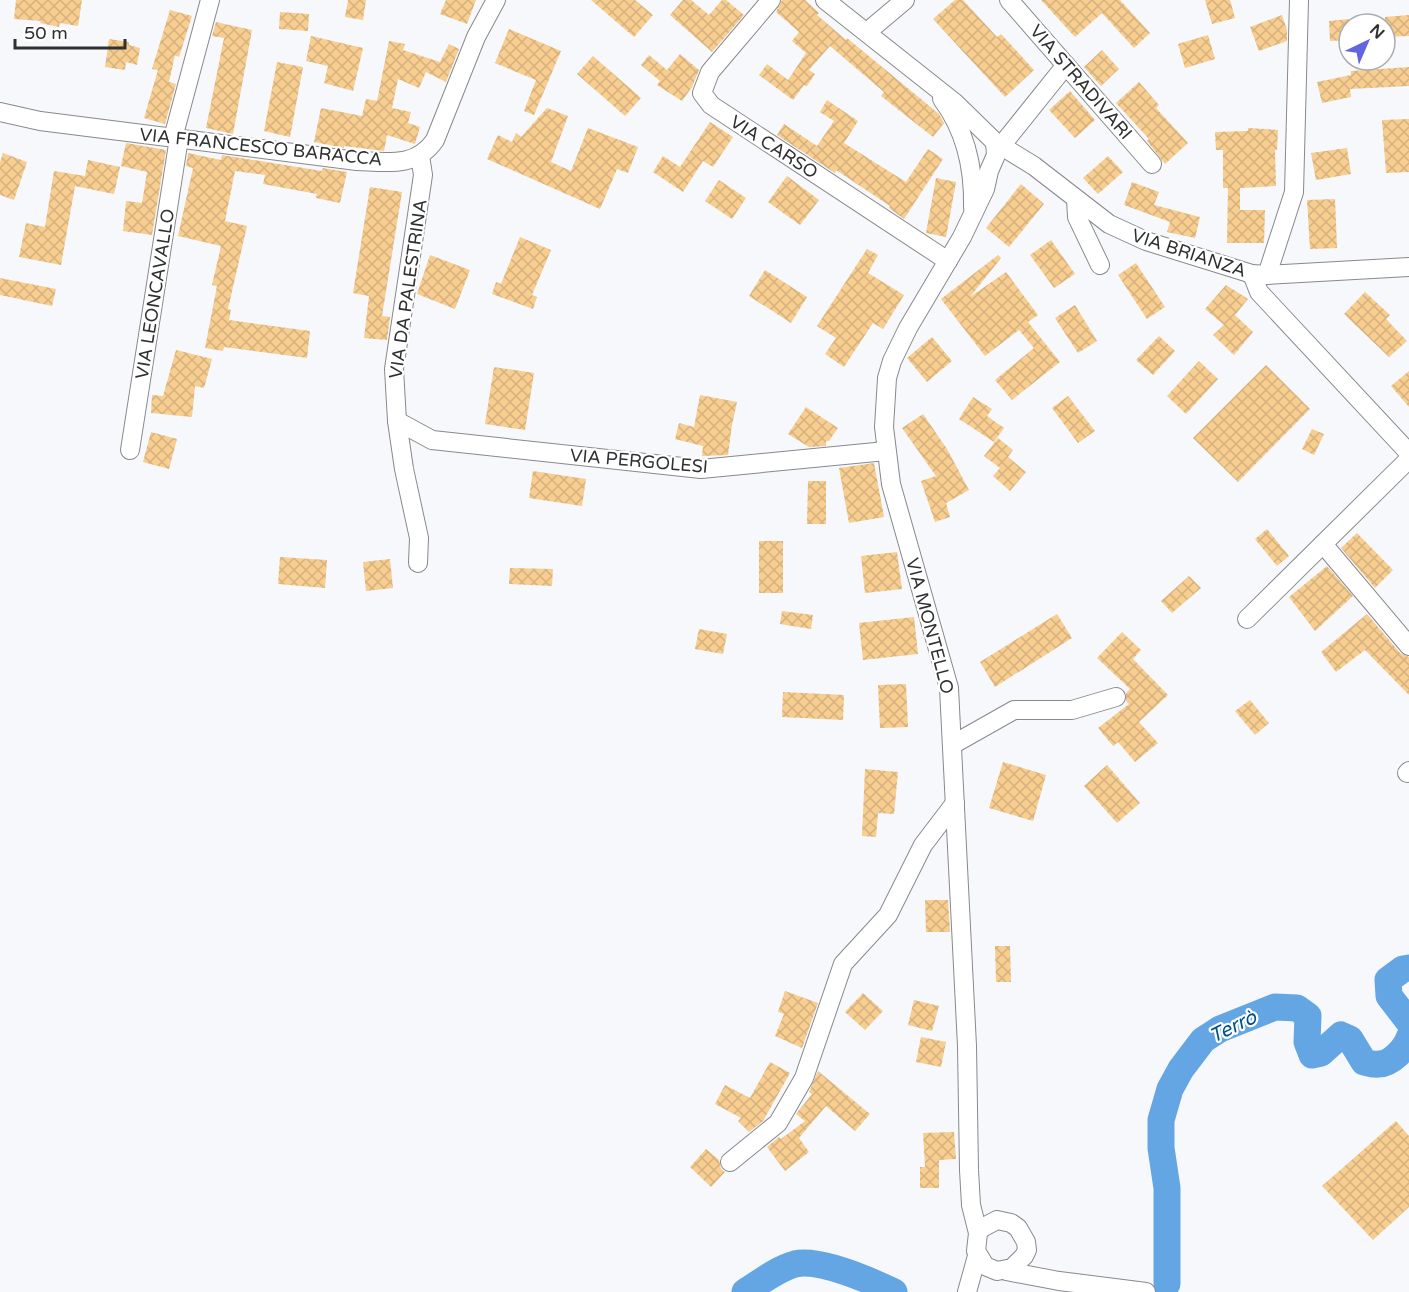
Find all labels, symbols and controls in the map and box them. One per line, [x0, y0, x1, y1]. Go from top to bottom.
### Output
scale bar [15, 12, 124, 50]
north arrow [1337, 12, 1397, 72]
street label: VIA STRADIVARI [1025, 20, 1137, 144]
text: N [1365, 20, 1388, 44]
text: 50 m [24, 22, 68, 44]
street label: VIA CARSO [726, 110, 822, 184]
street label: VIA FRANCESCO BARACCA [139, 123, 383, 171]
street label: VIA DA PALESTRINA [385, 198, 431, 380]
street label: VIA LEONCAVALLO [131, 207, 179, 381]
street label: VIA BRIANZA [1129, 224, 1249, 282]
street label: VIA PERGOLESI [569, 444, 709, 478]
street label: VIA MONTELLO [901, 556, 959, 696]
water label: Terrò [1206, 1005, 1261, 1049]

